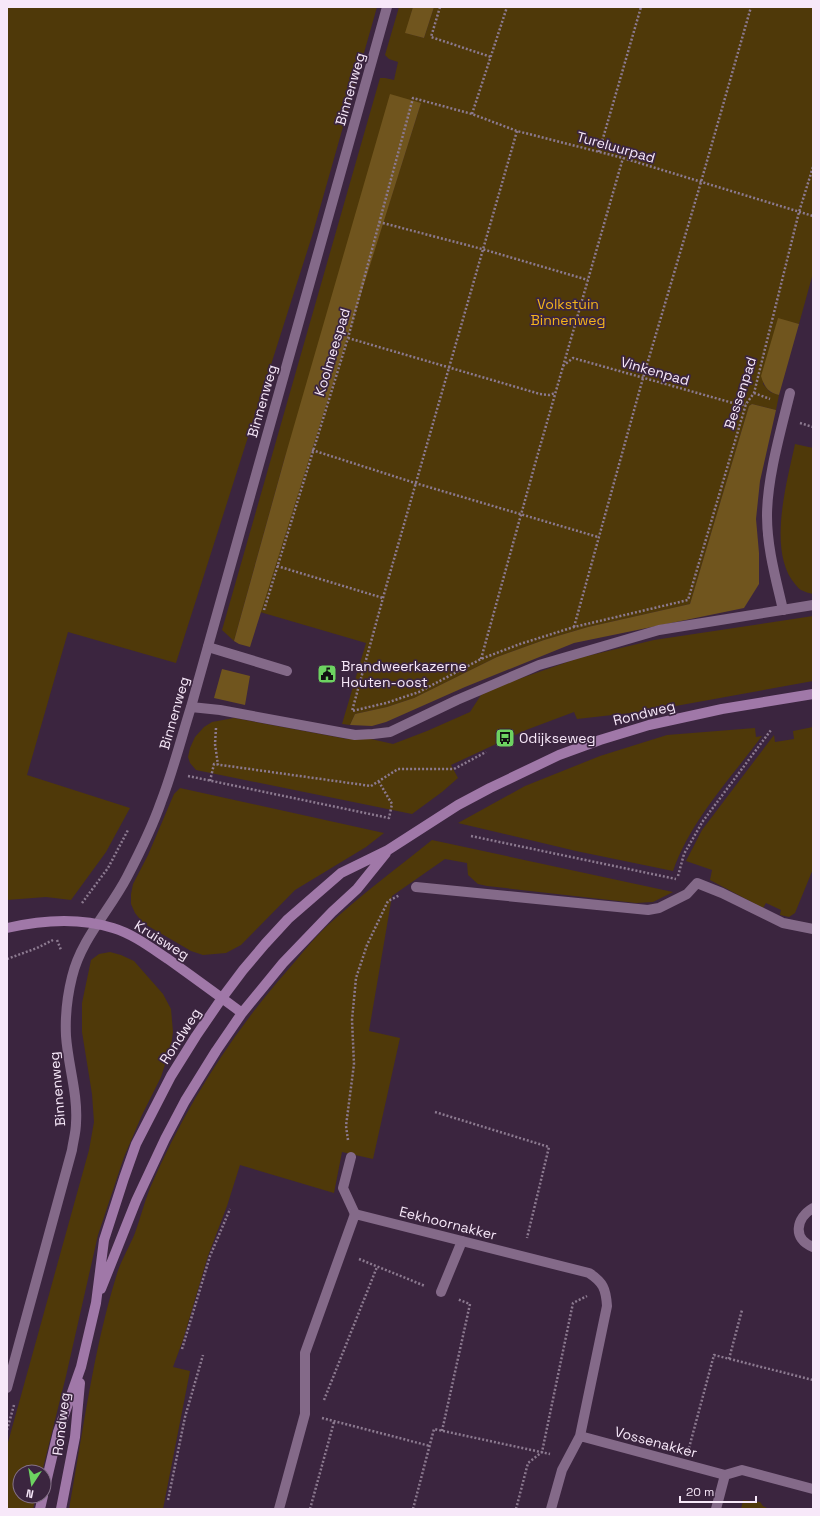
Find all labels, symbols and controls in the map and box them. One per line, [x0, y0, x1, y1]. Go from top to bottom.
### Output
street label: Binnenweg [331, 50, 369, 128]
street label: Tureluurpad [575, 127, 657, 167]
park label: Volkstuin Binnenweg [530, 295, 606, 329]
street label: Koolmeespad [310, 306, 354, 398]
street label: Vinkenpad [619, 353, 691, 389]
street label: Bessenpad [720, 355, 760, 431]
street label: Binnenweg [243, 362, 281, 440]
place label: Brandweerkazerne Houten-oost [341, 657, 467, 691]
public building icon: Brandweerkazerne Houten-oost [316, 663, 338, 685]
street label: Binnenweg [155, 674, 193, 752]
street label: Rondweg [611, 697, 677, 729]
bus stop icon: Odijkseweg [494, 727, 516, 749]
place label: Odijkseweg [519, 729, 596, 747]
street label: Kruisweg [131, 916, 193, 964]
street label: Rondweg [155, 1004, 205, 1068]
street label: Binnenweg [45, 1051, 69, 1127]
street label: Eekhoornakker [397, 1202, 499, 1244]
street label: Rondweg [48, 1391, 74, 1457]
street label: Vossenakker [613, 1422, 699, 1462]
north arrow [12, 1464, 52, 1504]
scale bar [680, 1478, 756, 1504]
text: 20 m [686, 1484, 714, 1500]
text: N [25, 1486, 35, 1501]

